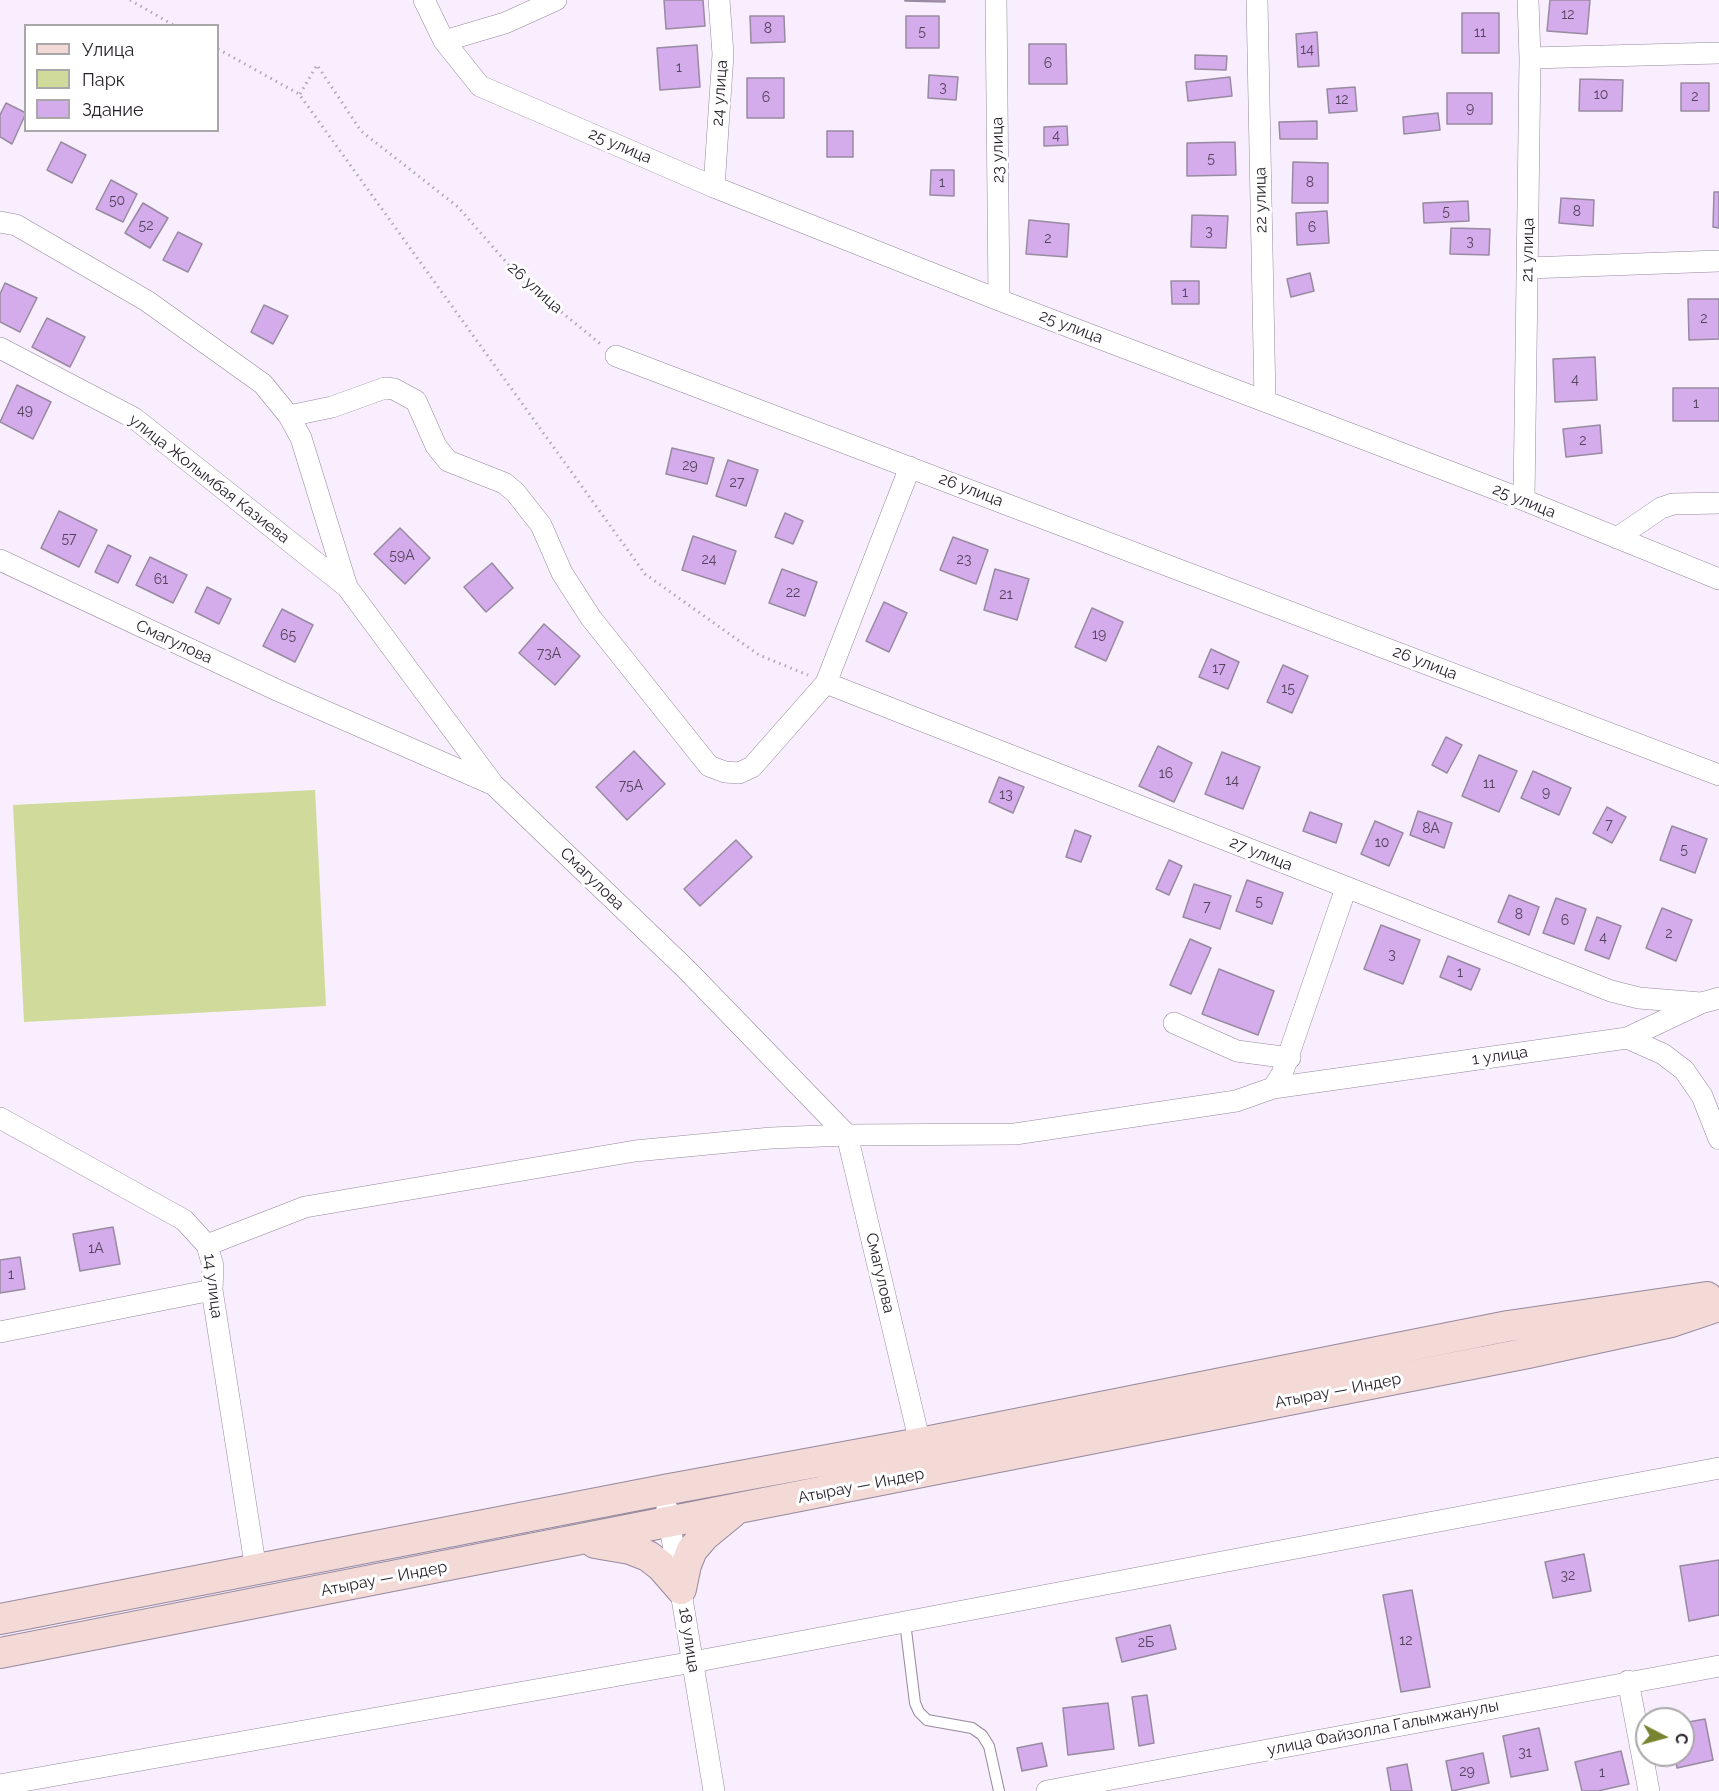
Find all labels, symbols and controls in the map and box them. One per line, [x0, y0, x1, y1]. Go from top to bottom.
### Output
house number: 12 [1561, 7, 1575, 23]
house number: 8 [764, 21, 772, 37]
legend [24, 24, 219, 132]
house number: 5 [918, 24, 926, 40]
house number: 11 [1474, 25, 1486, 41]
text: Улица [82, 39, 134, 60]
house number: 14 [1300, 42, 1314, 58]
house number: 6 [1044, 56, 1052, 72]
street label: 24 улица [708, 59, 732, 127]
house number: 1 [676, 60, 682, 76]
text: Парк [82, 69, 125, 90]
house number: 3 [939, 80, 947, 96]
house number: 10 [1594, 87, 1608, 103]
house number: 2 [1691, 89, 1699, 105]
house number: 6 [762, 90, 770, 106]
house number: 12 [1335, 92, 1349, 108]
text: Здание [82, 99, 144, 120]
house number: 9 [1466, 101, 1474, 117]
street label: 23 улица [988, 117, 1008, 183]
street label: 25 улица [586, 124, 654, 168]
house number: 4 [1052, 128, 1060, 144]
house number: 5 [1207, 151, 1215, 167]
street label: 22 улица [1251, 167, 1271, 233]
house number: 1 [939, 175, 945, 191]
house number: 8 [1306, 175, 1314, 191]
house number: 50 [109, 193, 125, 209]
house number: 5 [1442, 204, 1450, 220]
house number: 8 [1573, 204, 1581, 220]
house number: 52 [139, 218, 153, 234]
street label: 21 улица [1518, 218, 1538, 282]
house number: 6 [1308, 220, 1316, 236]
house number: 3 [1205, 224, 1213, 240]
house number: 2 [1044, 231, 1052, 247]
house number: 3 [1466, 234, 1474, 250]
street label: 26 улица [504, 258, 566, 318]
house number: 1 [1182, 285, 1188, 301]
street label: 25 улица [1037, 306, 1105, 348]
house number: 2 [1700, 311, 1708, 327]
house number: 4 [1571, 372, 1579, 388]
house number: 1 [1693, 396, 1699, 412]
house number: 49 [17, 403, 33, 419]
street label: улица Жолымбая Казиева [125, 410, 293, 548]
house number: 2 [1579, 433, 1587, 449]
house number: 29 [682, 458, 698, 474]
street label: 26 улица [936, 469, 1006, 511]
house number: 27 [730, 475, 744, 491]
street label: 25 улица [1490, 480, 1558, 522]
house number: 57 [61, 531, 77, 547]
house number: 59А [389, 548, 415, 564]
house number: 24 [702, 552, 716, 568]
house number: 23 [957, 552, 971, 568]
house number: 61 [154, 572, 168, 588]
house number: 22 [786, 585, 800, 601]
house number: 21 [999, 587, 1013, 603]
street label: Смагулова [133, 616, 215, 668]
house number: 19 [1092, 627, 1106, 643]
house number: 65 [280, 628, 296, 644]
street label: 26 улица [1390, 642, 1460, 684]
house number: 73А [537, 646, 561, 662]
house number: 17 [1212, 661, 1226, 677]
house number: 15 [1281, 681, 1295, 697]
house number: 16 [1159, 766, 1173, 782]
house number: 14 [1225, 773, 1239, 789]
house number: 11 [1483, 776, 1495, 792]
house number: 75А [619, 778, 643, 794]
house number: 9 [1542, 785, 1550, 801]
house number: 13 [999, 787, 1013, 803]
house number: 7 [1605, 817, 1613, 833]
house number: 8А [1422, 821, 1440, 837]
street label: 27 улица [1227, 833, 1295, 875]
house number: 10 [1375, 835, 1389, 851]
house number: 5 [1680, 842, 1688, 858]
street label: Смагулова [556, 844, 628, 914]
house number: 5 [1255, 894, 1263, 910]
house number: 7 [1203, 899, 1211, 915]
house number: 8 [1515, 907, 1523, 923]
house number: 6 [1561, 913, 1569, 929]
house number: 2 [1665, 926, 1673, 942]
house number: 4 [1599, 930, 1607, 946]
house number: 3 [1388, 947, 1396, 963]
house number: 1 [1457, 965, 1463, 981]
street label: 1 улица [1471, 1043, 1529, 1069]
street label: Смагулова [861, 1231, 899, 1315]
house number: 1А [88, 1241, 104, 1257]
street label: 14 улица [200, 1253, 226, 1319]
house number: 1 [8, 1267, 14, 1283]
street label: Атырау — Индер [1273, 1369, 1403, 1413]
street label: Атырау — Индер [796, 1464, 926, 1508]
street label: Атырау — Индер [319, 1557, 449, 1601]
house number: 32 [1561, 1568, 1575, 1584]
street label: 18 улица [674, 1606, 704, 1674]
house number: 12 [1399, 1633, 1413, 1649]
house number: 2Б [1138, 1635, 1154, 1651]
street label: улица Файзолла Галымжанулы [1266, 1696, 1500, 1760]
north arrow [1635, 1707, 1695, 1767]
text: С [1671, 1732, 1691, 1745]
house number: 31 [1518, 1745, 1532, 1761]
house number: 29 [1459, 1764, 1475, 1780]
house number: 1 [1599, 1765, 1605, 1781]

